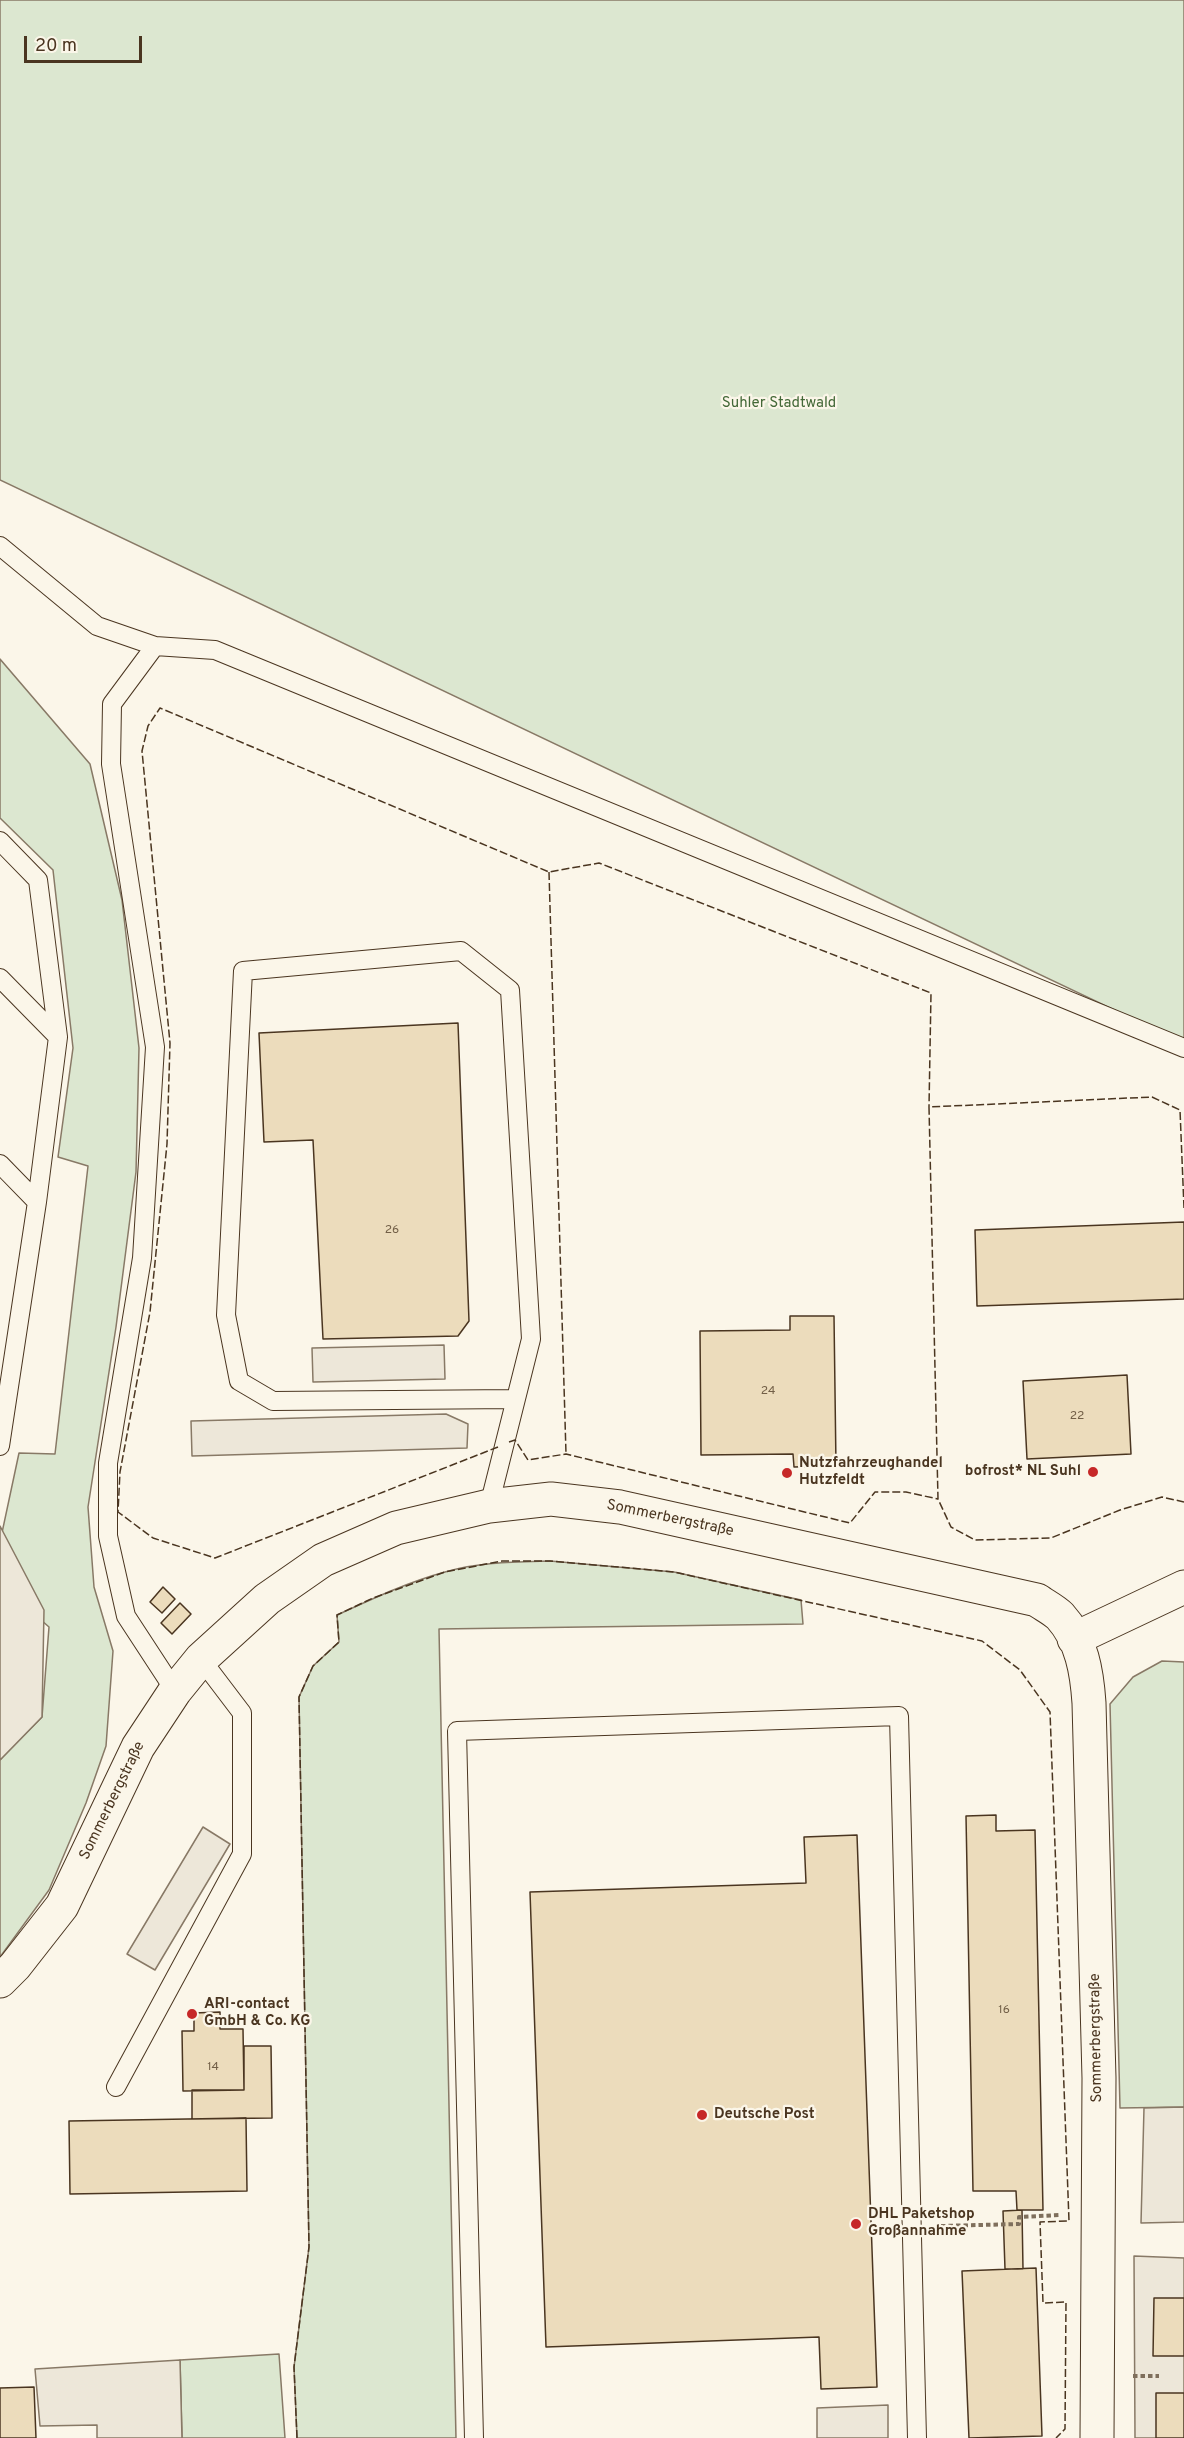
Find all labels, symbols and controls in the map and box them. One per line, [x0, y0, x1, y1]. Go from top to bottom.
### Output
scale bar [27, 24, 146, 62]
text: 20 m [35, 35, 77, 58]
park label: Suhler Stadtwald [722, 395, 836, 413]
house number: 26 [385, 1224, 399, 1238]
house number: 24 [761, 1385, 775, 1399]
house number: 22 [1070, 1410, 1084, 1424]
place label: Nutzfahrzeughandel Hutzfeldt [799, 1455, 943, 1490]
place label: bofrost* NL Suhl [965, 1463, 1081, 1481]
marker: bofrost* NL Suhl [1086, 1465, 1100, 1479]
marker: Nutzfahrzeughandel Hutzfeldt [780, 1466, 794, 1480]
street label: Sommerbergstraße [605, 1497, 735, 1541]
street label: Sommerbergstraße [77, 1739, 149, 1863]
street label: Sommerbergstraße [1087, 1973, 1107, 2103]
place label: ARI-contact GmbH & Co. KG [204, 1996, 311, 2031]
house number: 16 [998, 2004, 1010, 2018]
marker: ARI-contact GmbH & Co. KG [185, 2007, 199, 2021]
house number: 14 [207, 2061, 219, 2075]
place label: Deutsche Post [714, 2106, 815, 2124]
marker: Deutsche Post [695, 2108, 709, 2122]
place label: DHL Paketshop Großannahme [868, 2206, 975, 2241]
marker: DHL Paketshop Großannahme [849, 2217, 863, 2231]

